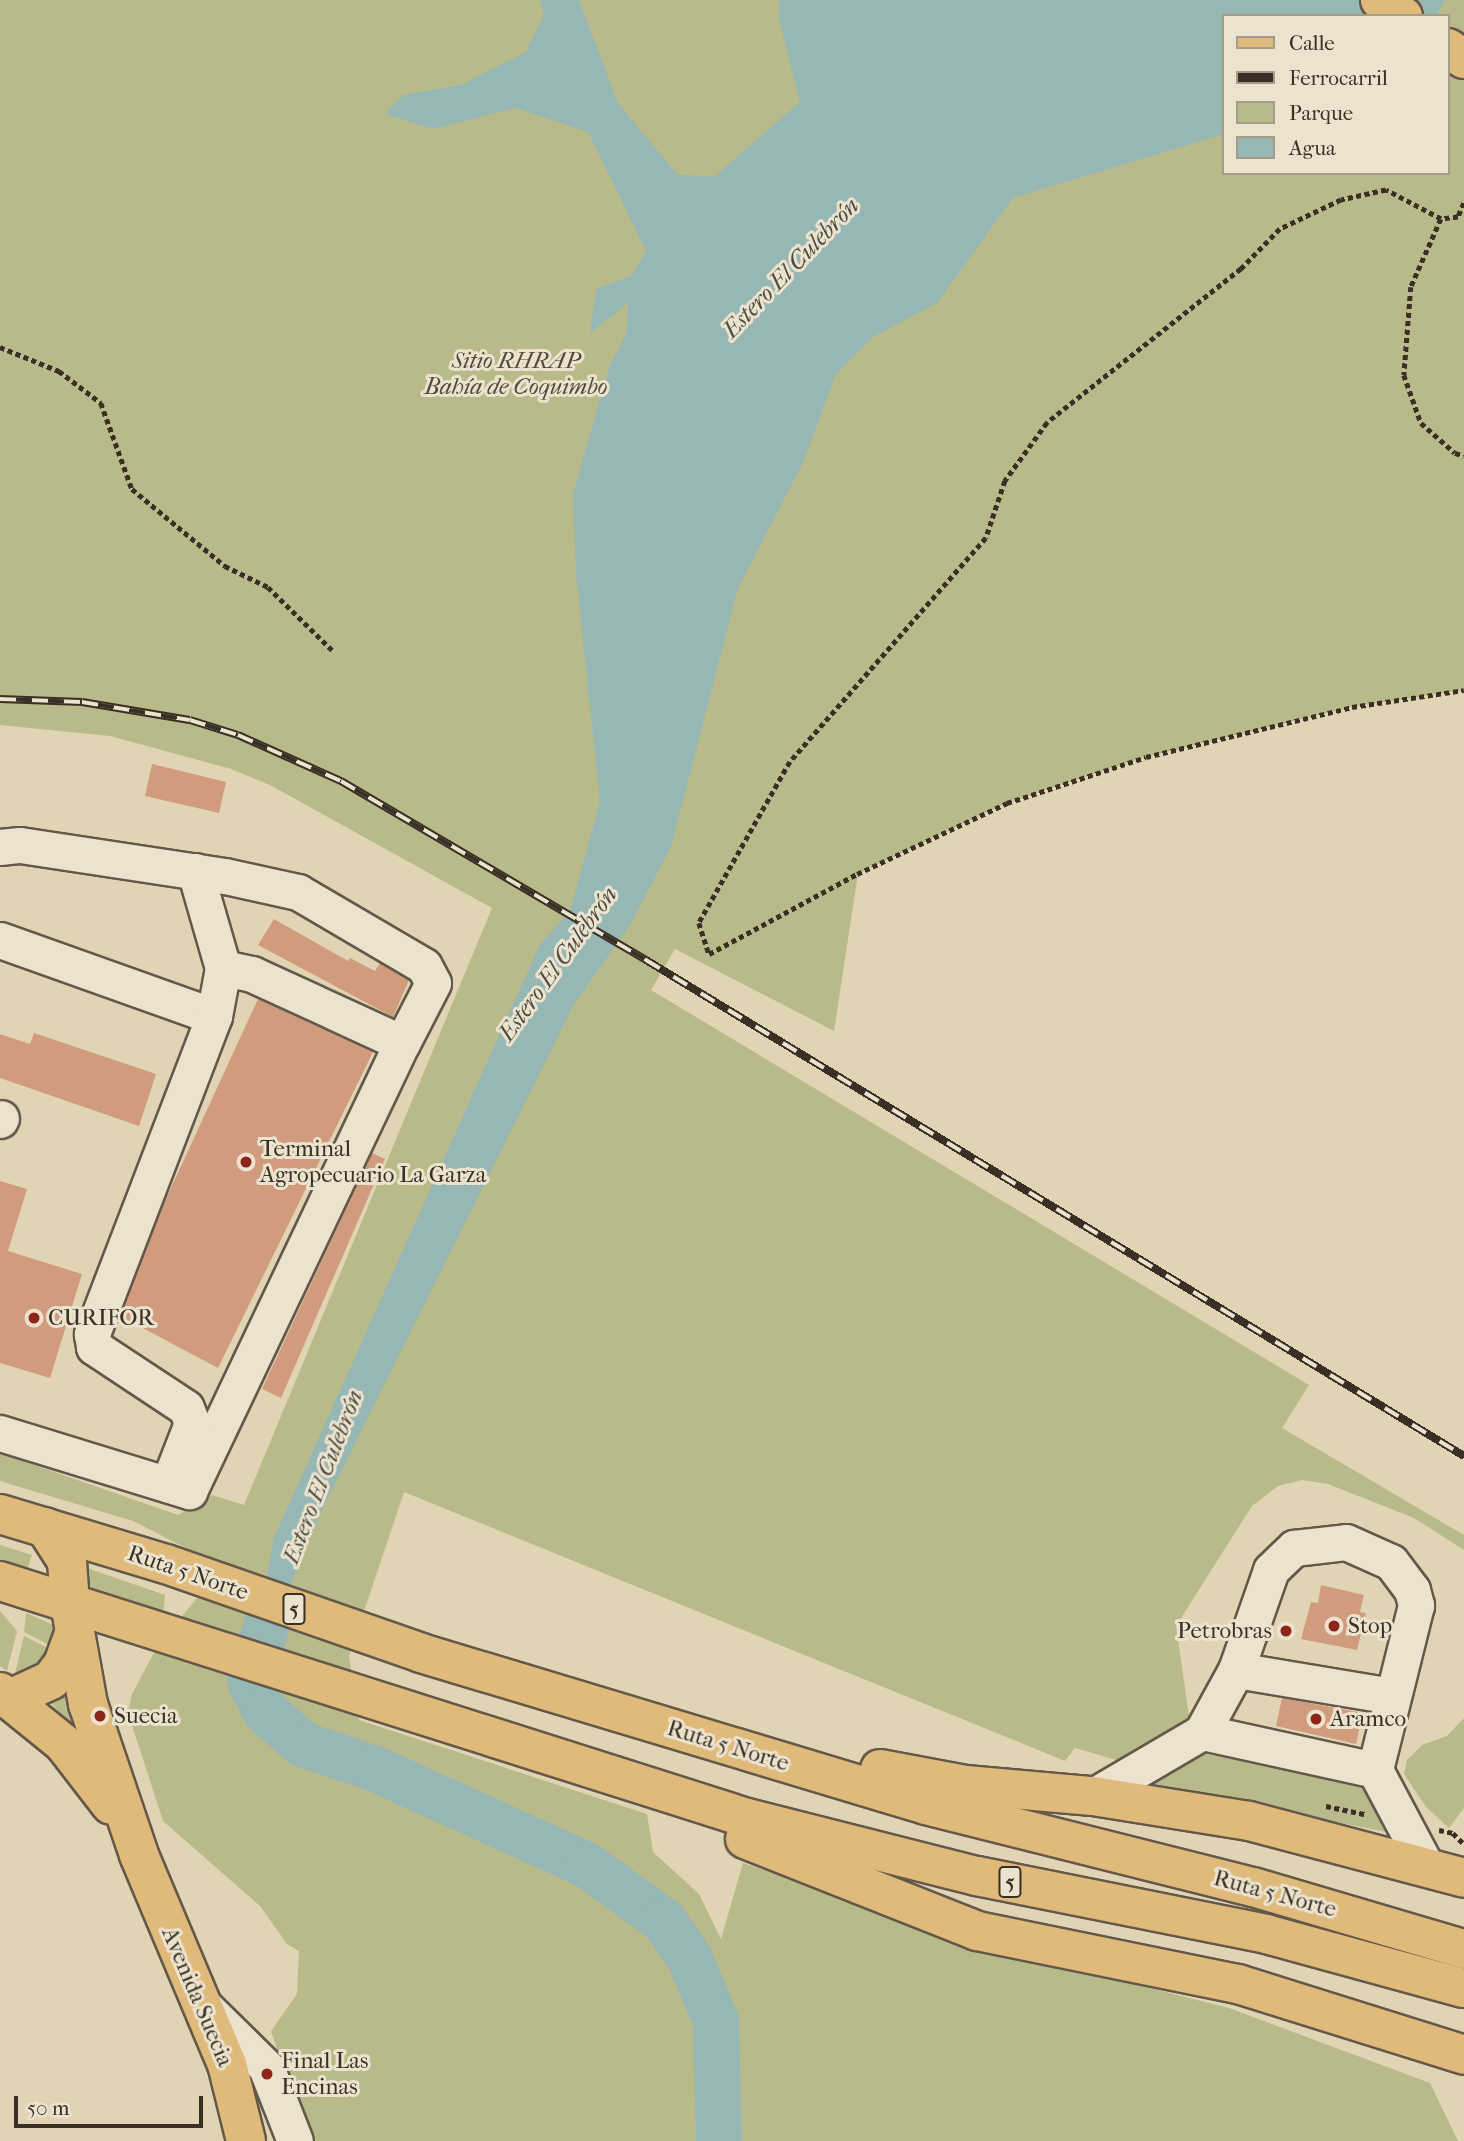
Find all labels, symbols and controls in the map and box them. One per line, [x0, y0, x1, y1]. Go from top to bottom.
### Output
legend [1222, 14, 1450, 175]
text: Calle [1289, 31, 1335, 55]
text: Ferrocarril [1289, 66, 1388, 90]
text: Parque [1289, 101, 1353, 125]
text: Agua [1289, 136, 1336, 160]
water label: Estero El Culebrón [717, 192, 865, 344]
park label: Sitio RHRAP Bahía de Coquimbo [425, 347, 607, 401]
water label: Estero El Culebrón [492, 881, 624, 1047]
place label: Terminal Agropecuario La Garza [260, 1135, 486, 1189]
marker: Terminal Agropecuario La Garza [238, 1154, 254, 1170]
place label: CURIFOR [48, 1304, 154, 1332]
marker: CURIFOR [26, 1310, 42, 1326]
water label: Estero El Culebrón [277, 1386, 369, 1568]
street label: Ruta 5 Norte [124, 1539, 252, 1607]
road number: 5 [282, 1592, 306, 1626]
place label: Stop [1348, 1612, 1392, 1640]
place label: Petrobras [1177, 1617, 1272, 1645]
marker: Stop [1326, 1618, 1342, 1634]
marker: Petrobras [1278, 1623, 1294, 1639]
place label: Suecia [114, 1702, 178, 1730]
place label: Aramco [1330, 1705, 1406, 1733]
marker: Suecia [92, 1708, 108, 1724]
marker: Aramco [1308, 1711, 1324, 1727]
street label: Ruta 5 Norte [664, 1714, 792, 1778]
road number: 5 [998, 1864, 1022, 1899]
street label: Ruta 5 Norte [1211, 1864, 1339, 1924]
street label: Avenida Suecia [155, 1923, 239, 2071]
place label: Final Las Encinas [281, 2047, 368, 2101]
marker: Final Las Encinas [259, 2066, 275, 2082]
scale bar [18, 2082, 206, 2126]
text: 50 m [27, 2096, 70, 2120]

